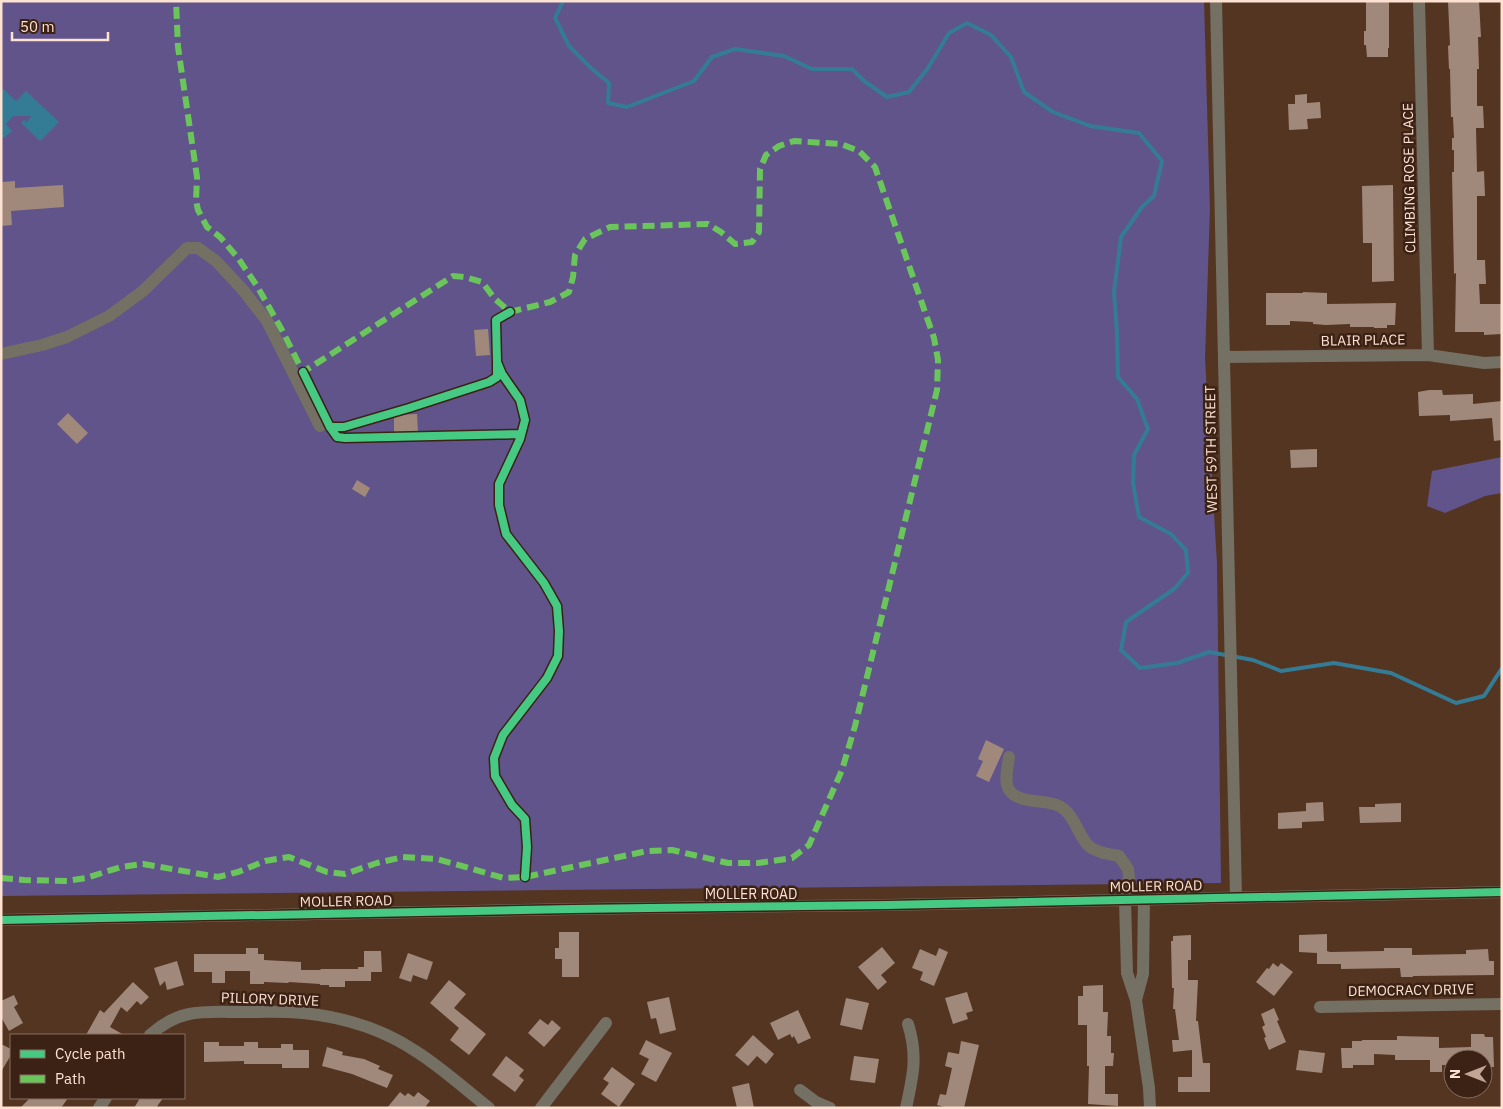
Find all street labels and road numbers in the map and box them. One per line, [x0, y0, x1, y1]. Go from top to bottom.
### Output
street label: CLIMBING ROSE PLACE [1399, 103, 1419, 253]
street label: BLAIR PLACE [1321, 330, 1405, 350]
street label: WEST 59TH STREET [1201, 385, 1221, 513]
street label: MOLLER ROAD [1110, 876, 1202, 896]
street label: MOLLER ROAD [705, 885, 797, 903]
street label: MOLLER ROAD [300, 891, 392, 911]
street label: DEMOCRACY DRIVE [1348, 980, 1474, 1000]
street label: PILLORY DRIVE [221, 988, 319, 1010]

